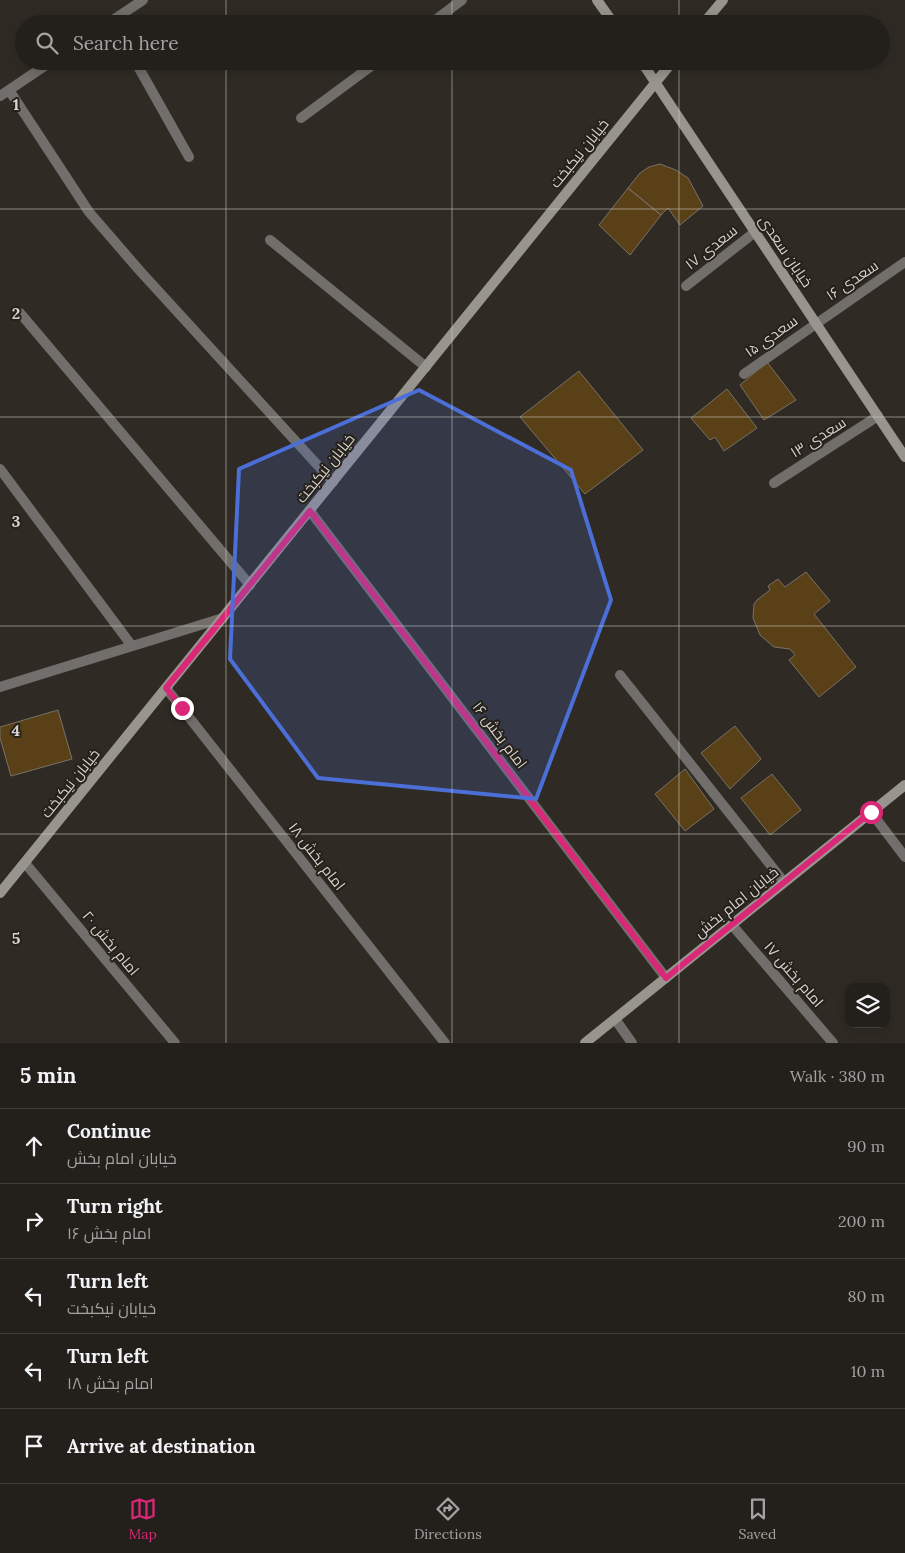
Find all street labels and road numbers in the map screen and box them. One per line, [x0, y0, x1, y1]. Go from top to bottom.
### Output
street label: خیابان نیکبخت [545, 115, 613, 192]
street label: خیابان سعدی [754, 211, 817, 291]
street label: سعدی ۱۷ [681, 221, 742, 274]
street label: سعدی ۱۶ [822, 256, 882, 305]
street label: سعدی ۱۵ [741, 311, 802, 362]
street label: سعدی ۱۳ [787, 412, 850, 462]
street label: خیابان نیکبخت [291, 430, 359, 507]
street label: امام بخش ۱۶ [468, 698, 531, 773]
street label: خیابان نیکبخت [36, 745, 104, 822]
street label: امام بخش ۱۸ [284, 818, 349, 894]
street label: خیابان امام بخش [690, 862, 783, 942]
street label: امام بخش ۲۰ [78, 907, 144, 980]
street label: امام بخش ۱۷ [759, 937, 828, 1012]

